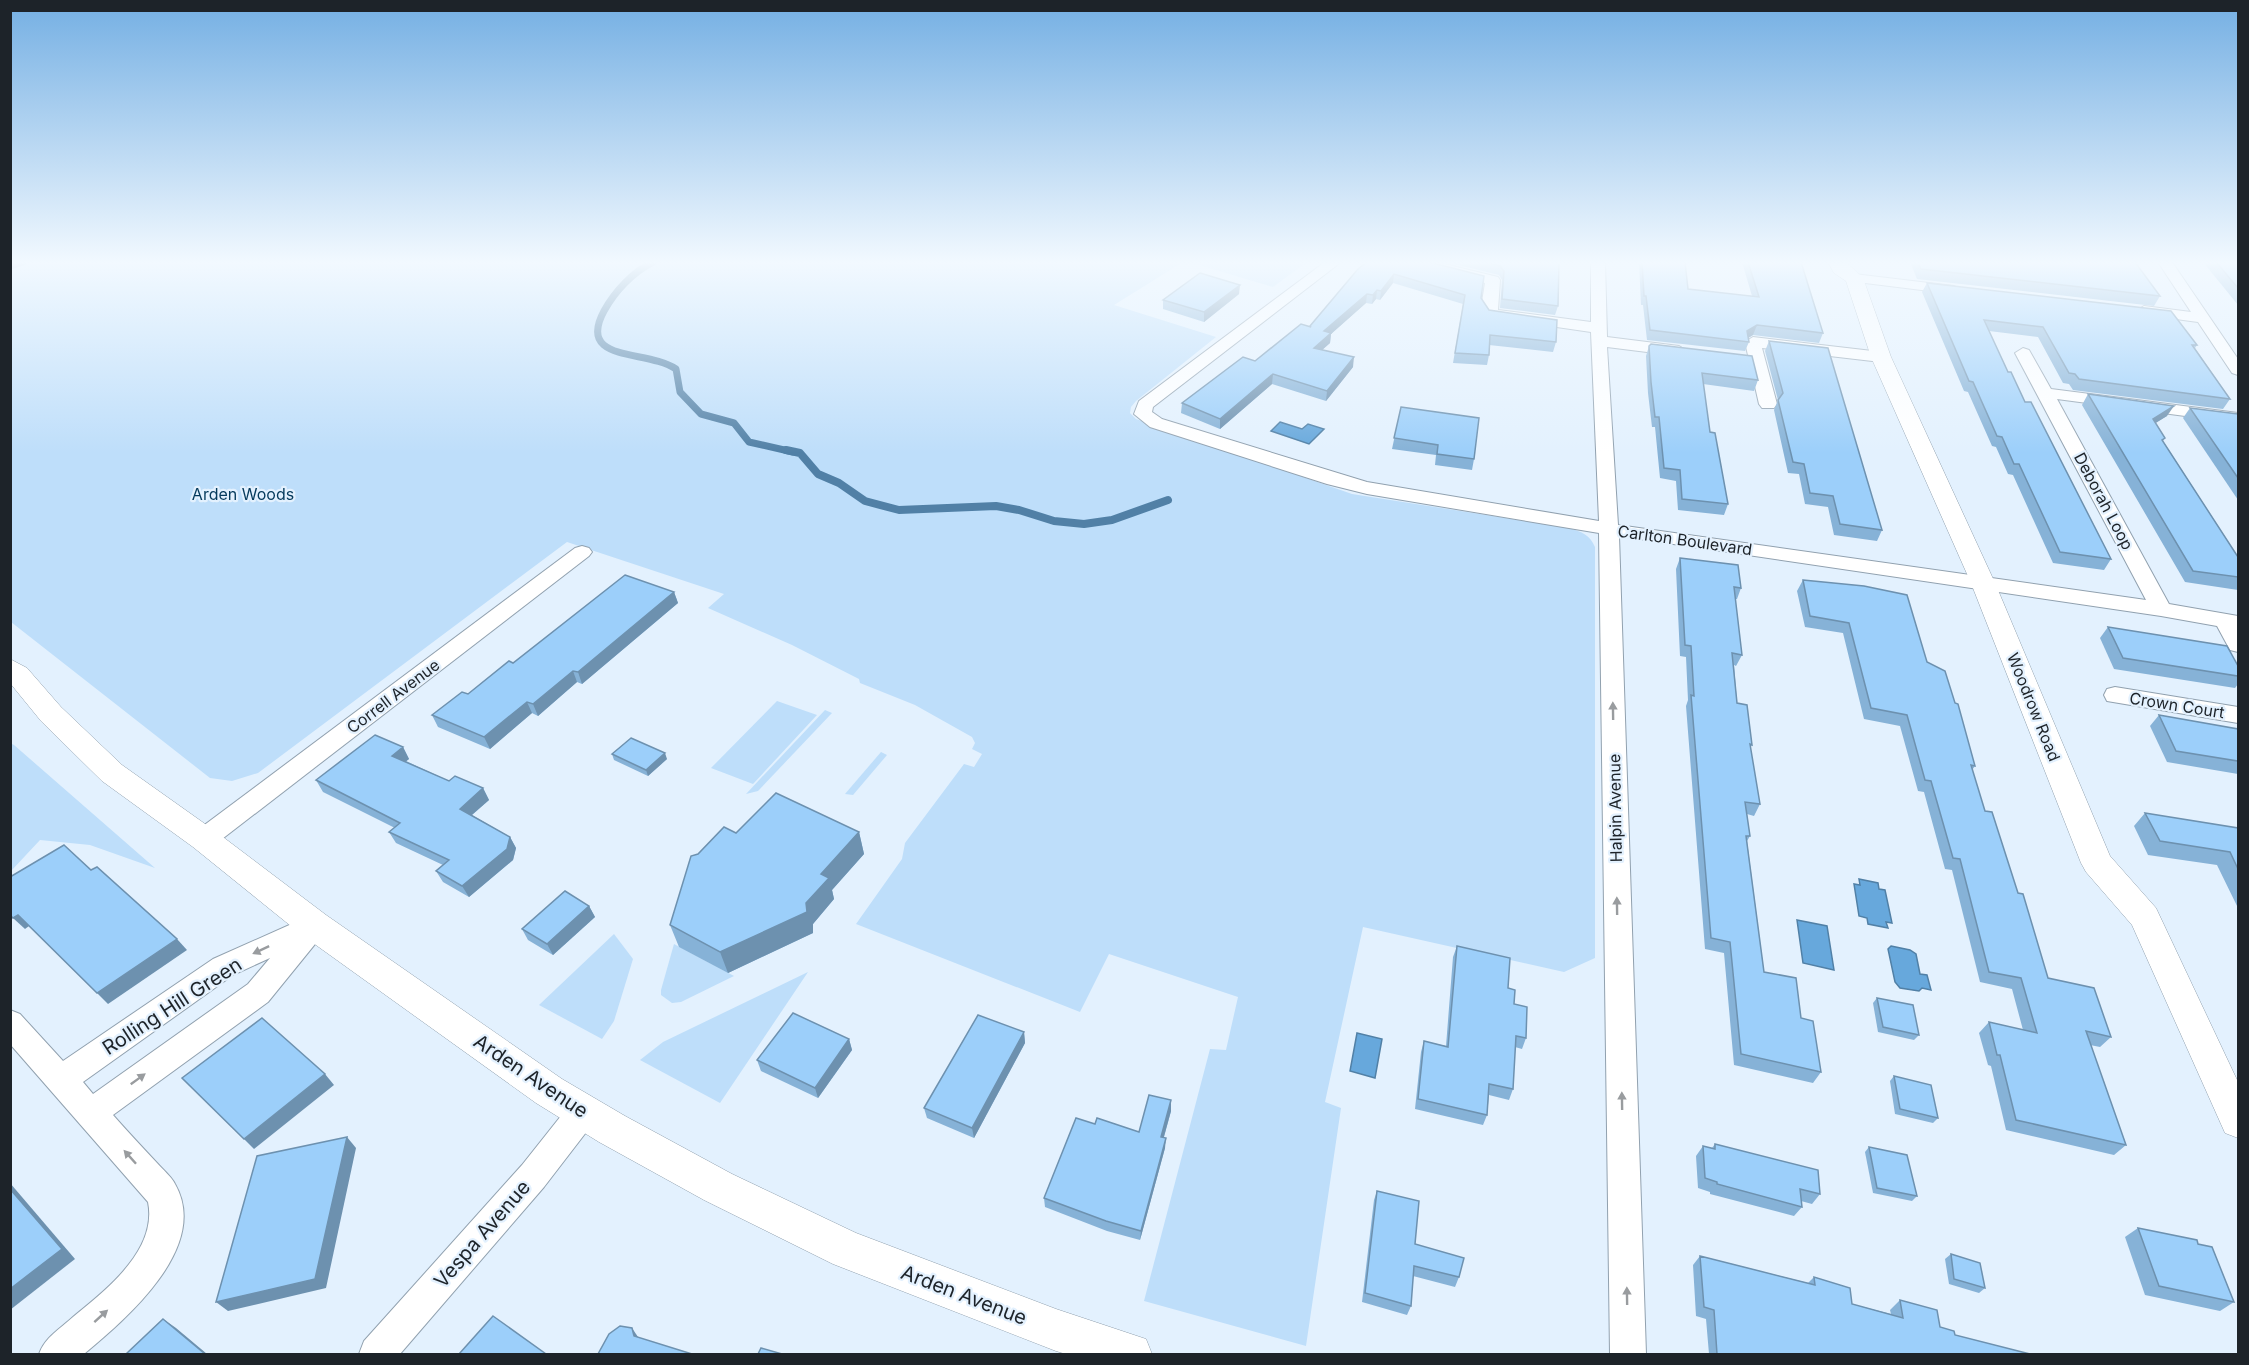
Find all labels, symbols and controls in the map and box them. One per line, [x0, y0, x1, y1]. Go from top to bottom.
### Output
street label: Deborah Loop [2070, 449, 2138, 553]
park label: Arden Woods [192, 484, 294, 504]
street label: Carlton Boulevard [1616, 521, 1754, 559]
street label: Woodrow Road [2003, 650, 2065, 764]
street label: Correll Avenue [343, 655, 443, 737]
street label: Crown Court [2128, 688, 2226, 722]
one-way arrow [1608, 702, 1618, 721]
street label: Halpin Avenue [1604, 754, 1626, 862]
one-way arrow [1613, 897, 1622, 916]
one-way arrow [252, 945, 269, 954]
street label: Rolling Hill Green [98, 952, 246, 1060]
street label: Arden Avenue [469, 1029, 593, 1123]
one-way arrow [130, 1073, 146, 1085]
one-way arrow [1617, 1092, 1627, 1111]
one-way arrow [124, 1150, 137, 1165]
street label: Vespa Avenue [429, 1175, 535, 1293]
street label: Arden Avenue [898, 1260, 1030, 1330]
one-way arrow [1622, 1287, 1631, 1306]
one-way arrow [93, 1310, 108, 1323]

